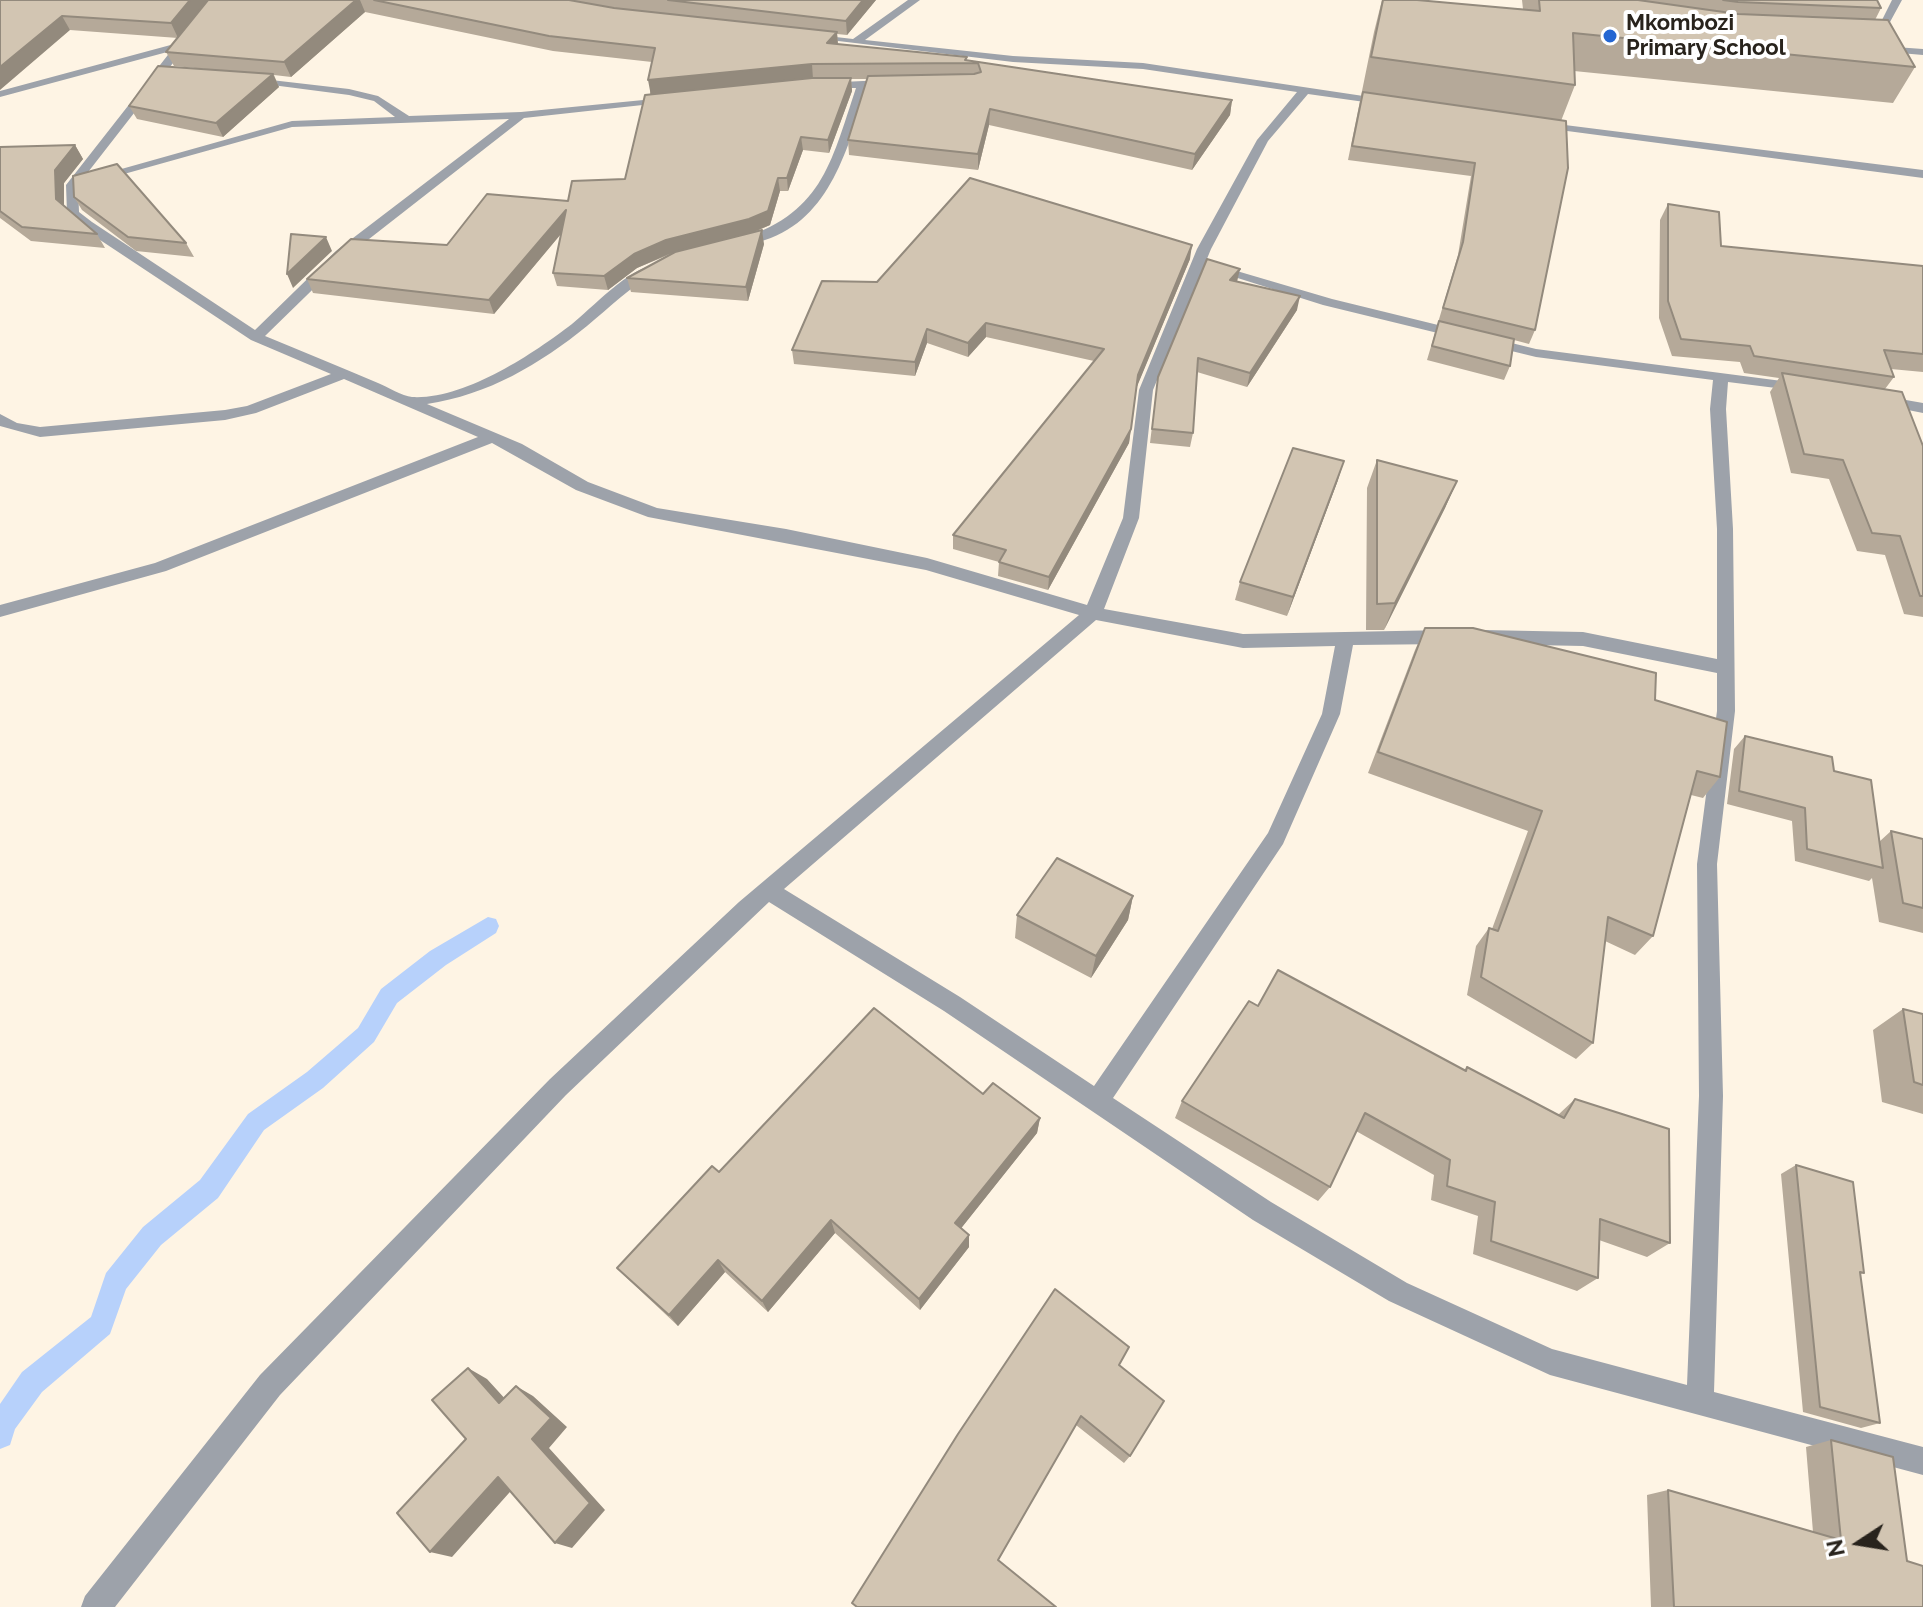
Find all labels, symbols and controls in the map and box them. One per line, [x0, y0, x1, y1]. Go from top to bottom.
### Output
place label: Mkombozi Primary School [1626, 10, 1786, 62]
marker: Mkombozi Primary School [1601, 27, 1619, 45]
north arrow [1819, 1503, 1899, 1583]
text: N [1821, 1537, 1850, 1559]

